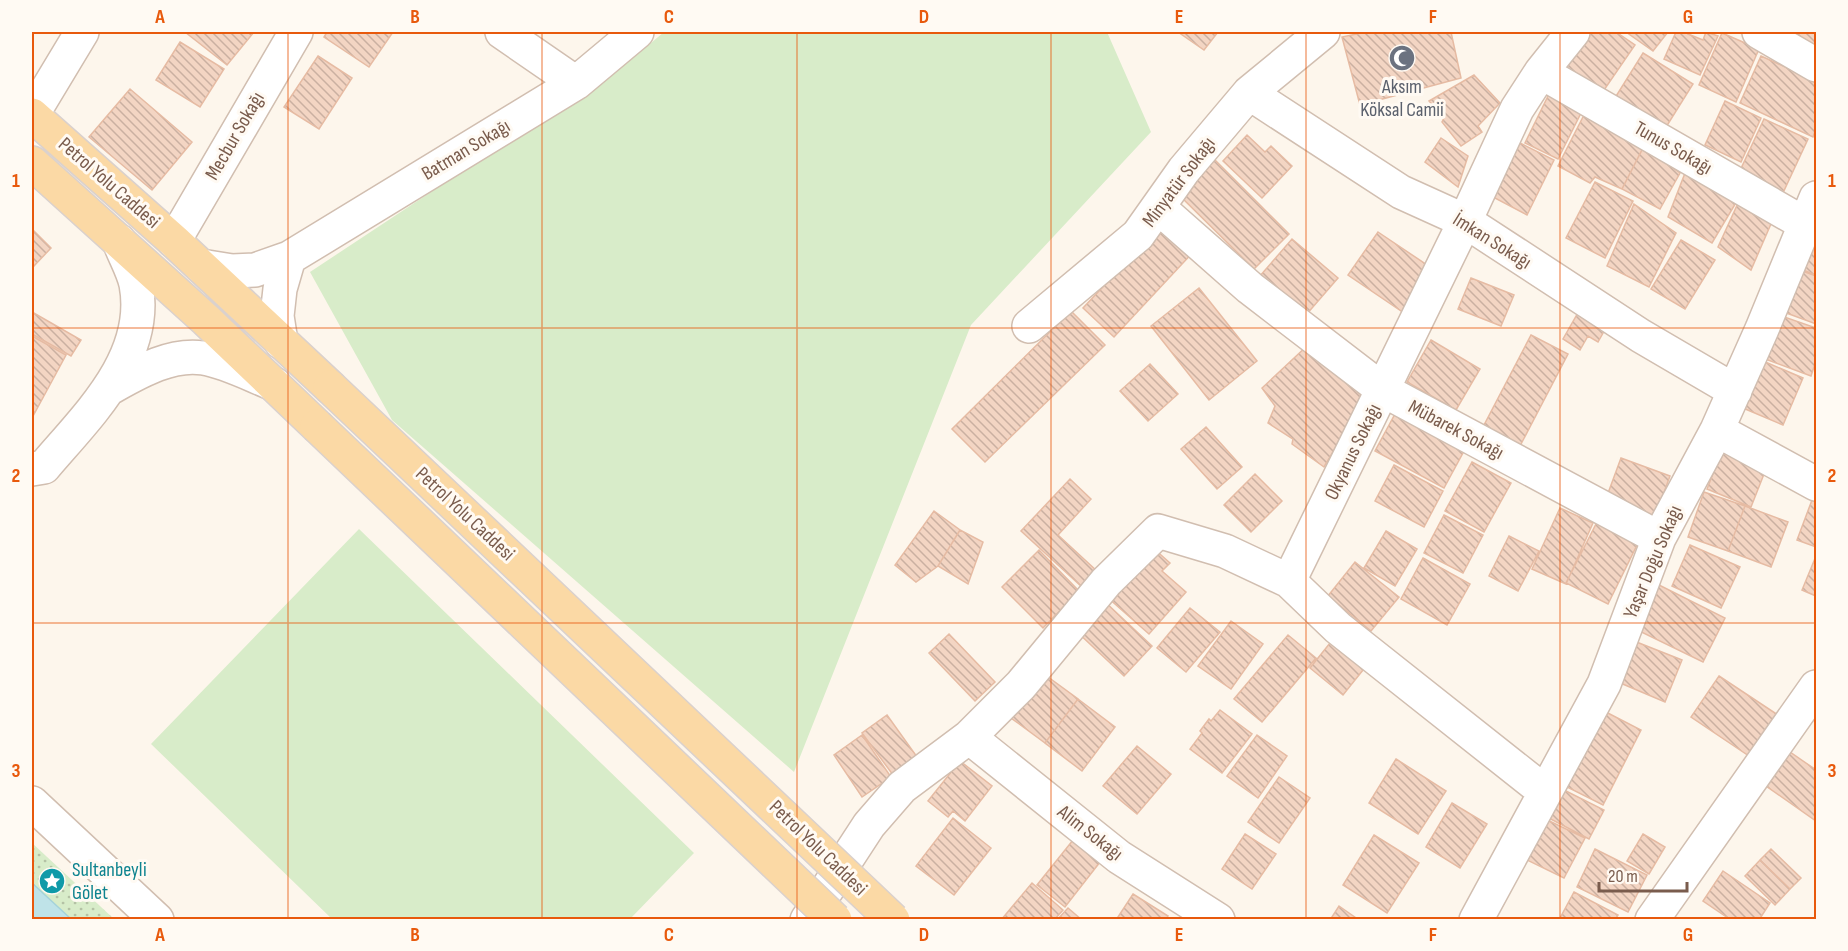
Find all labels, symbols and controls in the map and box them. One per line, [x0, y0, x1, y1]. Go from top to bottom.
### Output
text: A [154, 5, 165, 29]
text: B [410, 5, 420, 29]
text: C [664, 5, 674, 29]
text: D [919, 5, 929, 29]
text: E [1175, 5, 1183, 29]
text: F [1429, 5, 1437, 29]
text: G [1683, 5, 1693, 29]
mosque icon: Aksım Köksal Camii [1387, 43, 1417, 73]
place label: Aksım Köksal Camii [1360, 75, 1444, 122]
street label: Mecbur Sokağı [200, 88, 270, 184]
street label: Batman Sokağı [417, 114, 515, 186]
street label: Tunus Sokağı [1630, 116, 1716, 180]
street label: Petrol Yolu Caddesi [53, 132, 165, 234]
street label: Minyatür Sokağı [1137, 132, 1221, 232]
text: 1 [12, 169, 20, 193]
text: 1 [1828, 169, 1836, 193]
street label: İmkan Sokağı [1448, 208, 1536, 274]
street label: Mübarek Sokağı [1404, 395, 1508, 465]
street label: Okyanus Sokağı [1319, 400, 1387, 504]
street label: Petrol Yolu Caddesi [410, 462, 520, 566]
text: 2 [12, 464, 20, 488]
text: 2 [1828, 464, 1836, 488]
street label: Yaşar Doğu Sokağı [1618, 502, 1688, 622]
text: 3 [12, 759, 21, 783]
text: 3 [1828, 759, 1837, 783]
street label: Petrol Yolu Caddesi [764, 795, 872, 901]
street label: Alim Sokağı [1052, 799, 1128, 866]
scale bar [1599, 855, 1688, 893]
place label: Sultanbeyli Gölet [72, 858, 147, 905]
place icon: Sultanbeyli Gölet [37, 866, 67, 896]
text: 20 m [1608, 866, 1638, 887]
text: A [154, 923, 165, 947]
text: B [410, 923, 420, 947]
text: C [664, 923, 674, 947]
text: D [919, 923, 929, 947]
text: E [1175, 923, 1183, 947]
text: F [1429, 923, 1437, 947]
text: G [1683, 923, 1693, 947]

